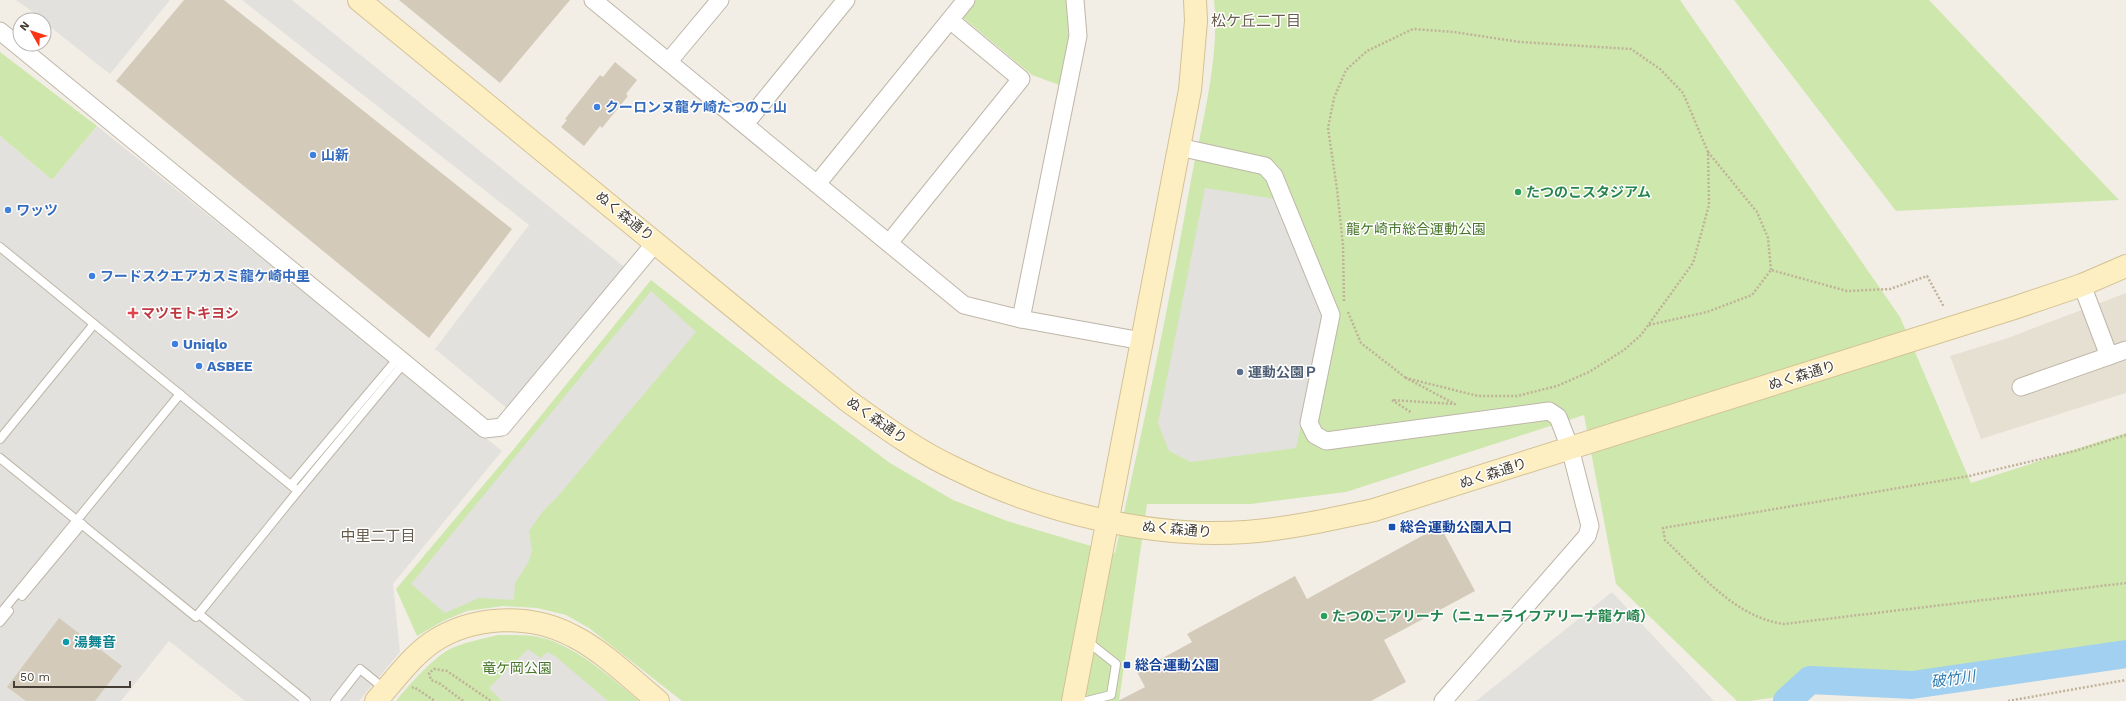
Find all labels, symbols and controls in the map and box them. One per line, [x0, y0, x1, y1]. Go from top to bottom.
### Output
north arrow [12, 12, 52, 52]
district label: 松ケ丘二丁目 [1211, 12, 1301, 30]
text: N [17, 19, 32, 33]
place label: クーロンヌ龍ケ崎たつのこ山 [605, 99, 787, 115]
marker: クーロンヌ龍ケ崎たつのこ山 [592, 102, 602, 112]
place label: 山新 [321, 147, 349, 163]
marker: 山新 [308, 150, 318, 160]
place label: たつのこスタジアム [1526, 184, 1651, 200]
marker: たつのこスタジアム [1513, 187, 1523, 197]
street label: ぬく森通り [593, 188, 657, 244]
place label: ワッツ [16, 202, 58, 218]
marker: ワッツ [3, 205, 13, 215]
park label: 龍ケ崎市総合運動公園 [1346, 221, 1486, 237]
place label: フードスクエアカスミ龍ケ崎中里 [100, 268, 310, 284]
marker: フードスクエアカスミ龍ケ崎中里 [87, 271, 97, 281]
place label: マツモトキヨシ [141, 305, 239, 321]
marker: マツモトキヨシ [128, 308, 138, 318]
place label: Uniqlo [183, 336, 227, 352]
marker: Uniqlo [170, 339, 180, 349]
street label: ぬく森通り [1766, 357, 1838, 393]
place label: ASBEE [207, 358, 253, 374]
marker: ASBEE [194, 361, 204, 371]
place label: 運動公園Ｐ [1248, 364, 1318, 380]
marker: 運動公園Ｐ [1235, 367, 1245, 377]
street label: ぬく森通り [844, 393, 910, 447]
street label: ぬく森通り [1457, 455, 1529, 491]
street label: ぬく森通り [1141, 518, 1213, 540]
place label: 総合運動公園入口 [1400, 519, 1512, 535]
marker: 総合運動公園入口 [1387, 522, 1397, 532]
district label: 中里二丁目 [340, 527, 416, 545]
place label: たつのこアリーナ（ニューライフアリーナ龍ケ崎） [1332, 608, 1654, 624]
marker: たつのこアリーナ（ニューライフアリーナ龍ケ崎） [1319, 611, 1329, 621]
place label: 湯舞音 [74, 634, 116, 650]
marker: 湯舞音 [61, 637, 71, 647]
place label: 総合運動公園 [1135, 657, 1219, 673]
park label: 竜ケ岡公園 [482, 660, 552, 676]
marker: 総合運動公園 [1122, 660, 1132, 670]
scale bar [14, 663, 130, 689]
water label: 破竹川 [1929, 667, 1979, 691]
text: 50 m [20, 670, 50, 684]

